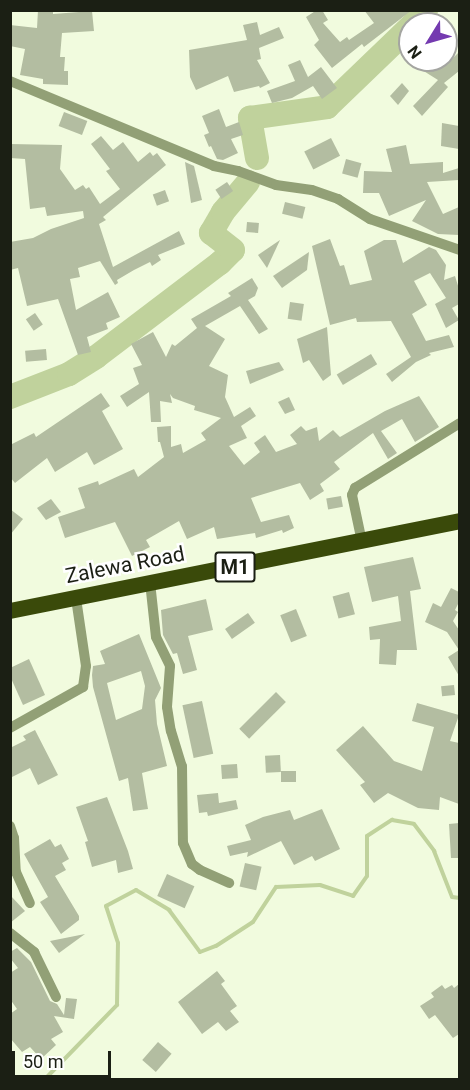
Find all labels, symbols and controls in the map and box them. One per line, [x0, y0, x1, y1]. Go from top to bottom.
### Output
north arrow [398, 12, 458, 72]
text: N [404, 42, 426, 62]
street label: Zalewa Road [63, 541, 187, 589]
road number: M1 [214, 550, 256, 584]
scale bar [15, 1039, 114, 1077]
text: 50 m [23, 1051, 63, 1072]

